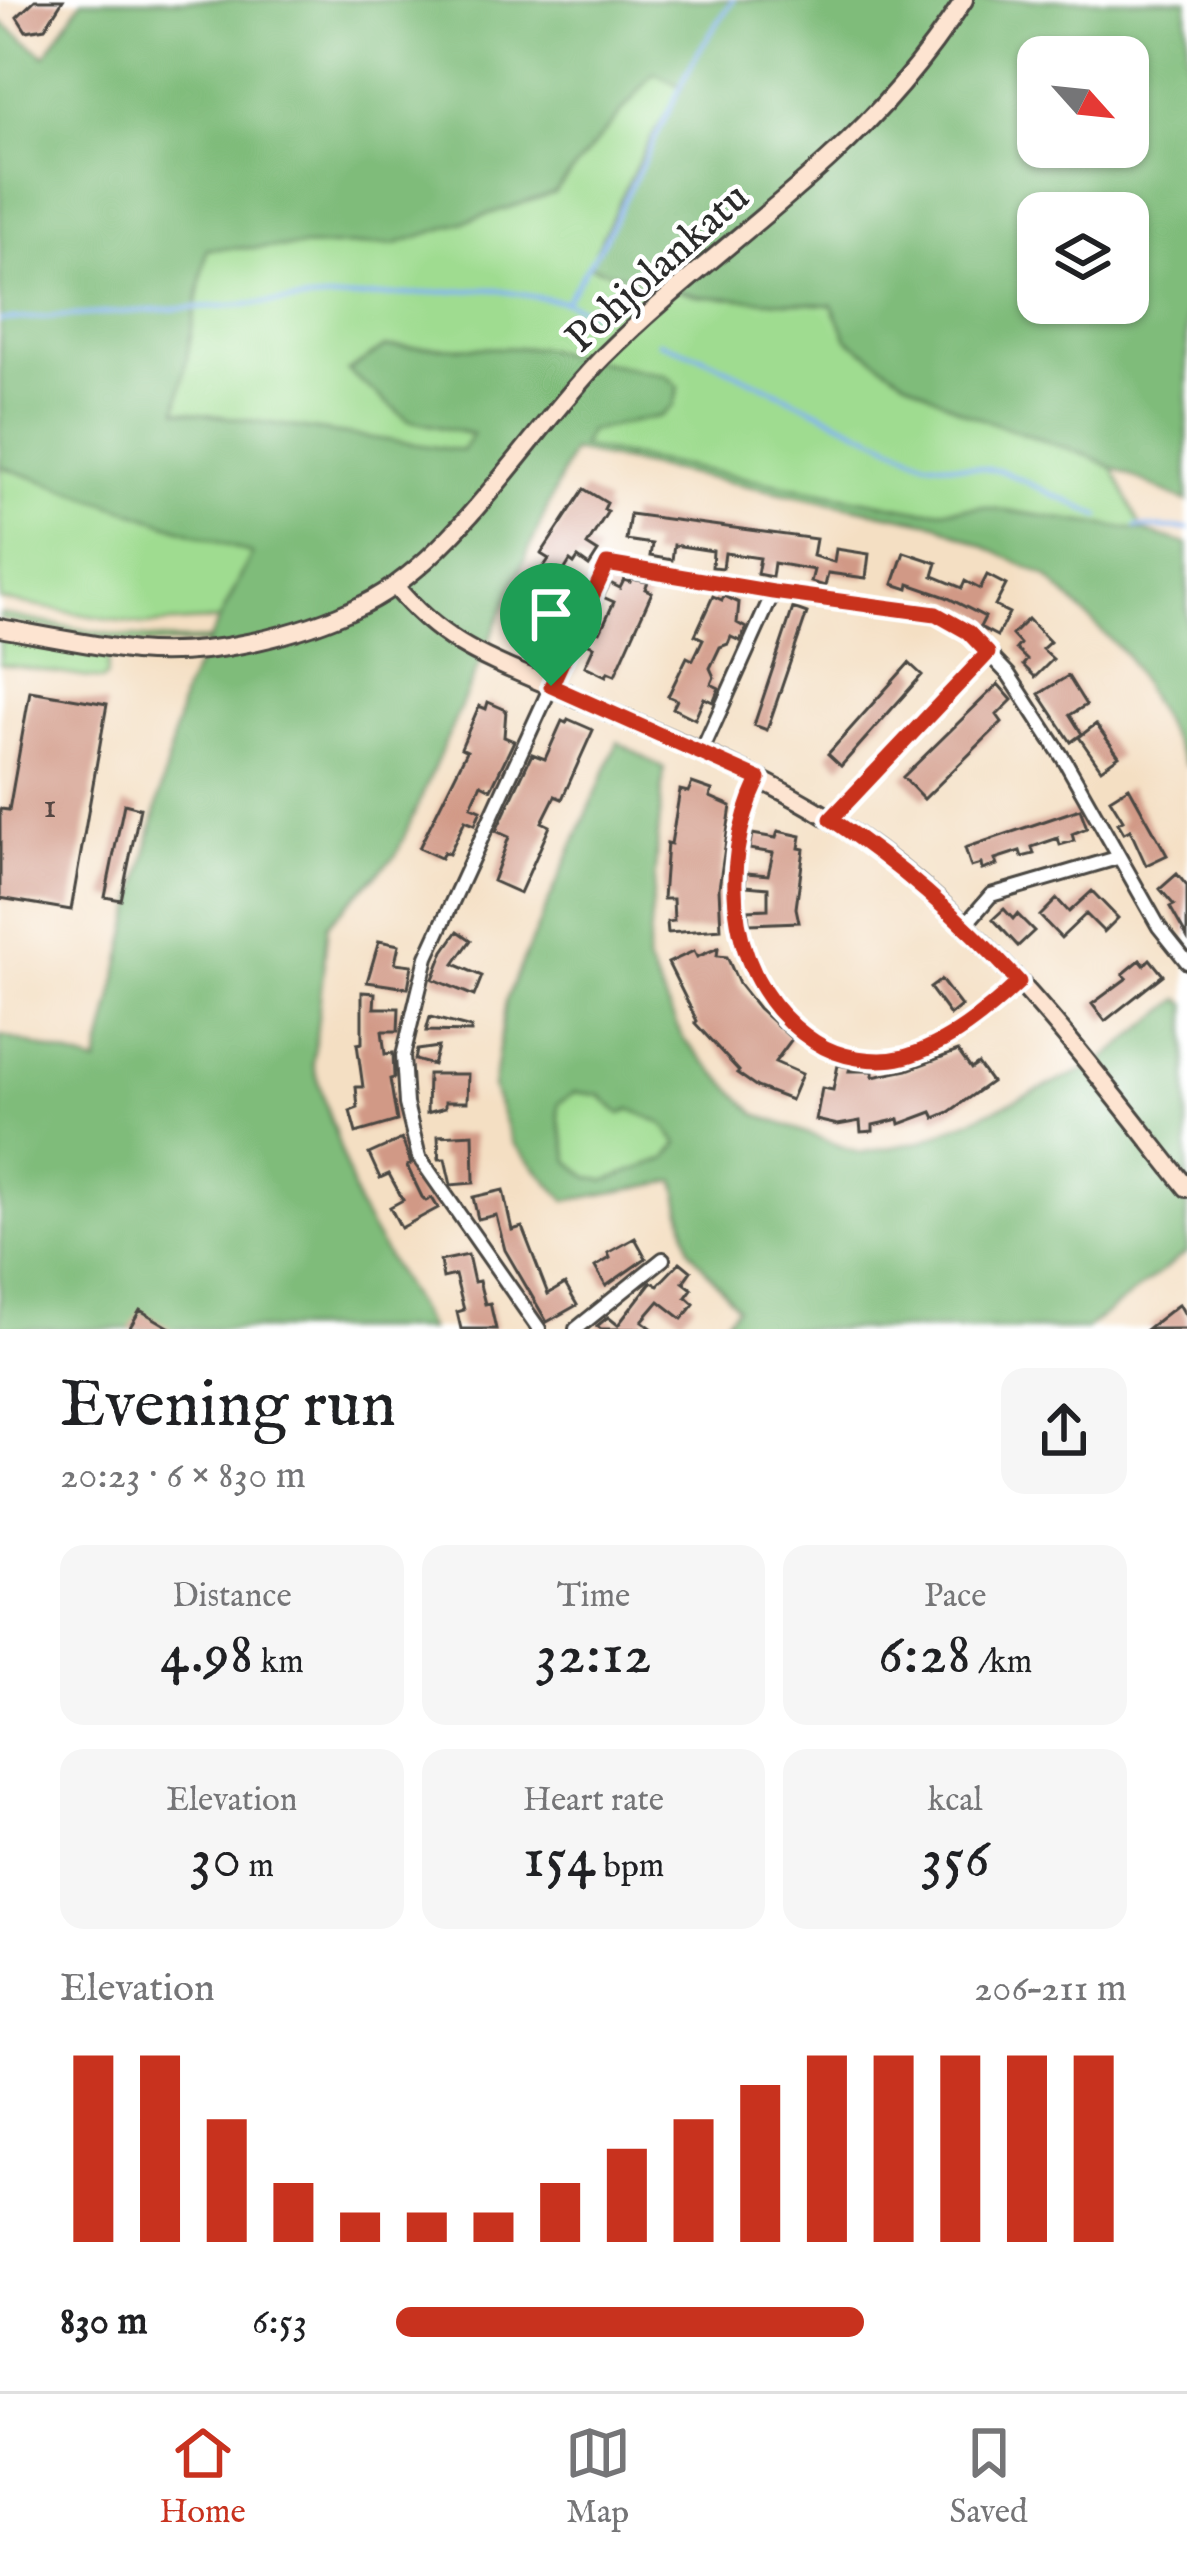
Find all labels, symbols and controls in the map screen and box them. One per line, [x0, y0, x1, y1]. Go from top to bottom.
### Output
north arrow [1017, 36, 1149, 168]
map controls [1017, 36, 1149, 324]
street label: Pohjolankatu [555, 172, 761, 365]
button: layers [1017, 192, 1149, 324]
pin [500, 563, 602, 686]
icon: arrive [518, 581, 584, 647]
house number: 1 [43, 784, 57, 830]
text: Evening run [60, 1365, 396, 1449]
button: share [1001, 1368, 1127, 1494]
text: 20:23 · 6 × 830 m [60, 1452, 306, 1501]
text: Distance [172, 1576, 292, 1618]
text: Time [557, 1576, 630, 1618]
text: Pace [924, 1576, 986, 1618]
text: 4.98 [160, 1618, 253, 1694]
text: 32:12 [535, 1618, 652, 1694]
text: 6:28 [878, 1618, 971, 1694]
text: km [253, 1642, 304, 1684]
text: /km [971, 1642, 1032, 1684]
text: Elevation [166, 1780, 297, 1822]
text: Heart rate [523, 1780, 664, 1822]
text: kcal [928, 1780, 983, 1822]
text: 30 [190, 1822, 241, 1898]
text: 154 [523, 1822, 596, 1898]
text: 356 [921, 1822, 990, 1898]
text: m [241, 1846, 274, 1888]
text: bpm [596, 1846, 664, 1888]
text: Elevation [60, 1965, 215, 2014]
text: 206–211 m [974, 1965, 1127, 2014]
text: 830 m [60, 2298, 148, 2347]
text: 6:53 [252, 2298, 307, 2347]
tab: Home [159, 2420, 246, 2534]
tab: Map [565, 2420, 631, 2534]
tab: Saved [949, 2420, 1028, 2534]

